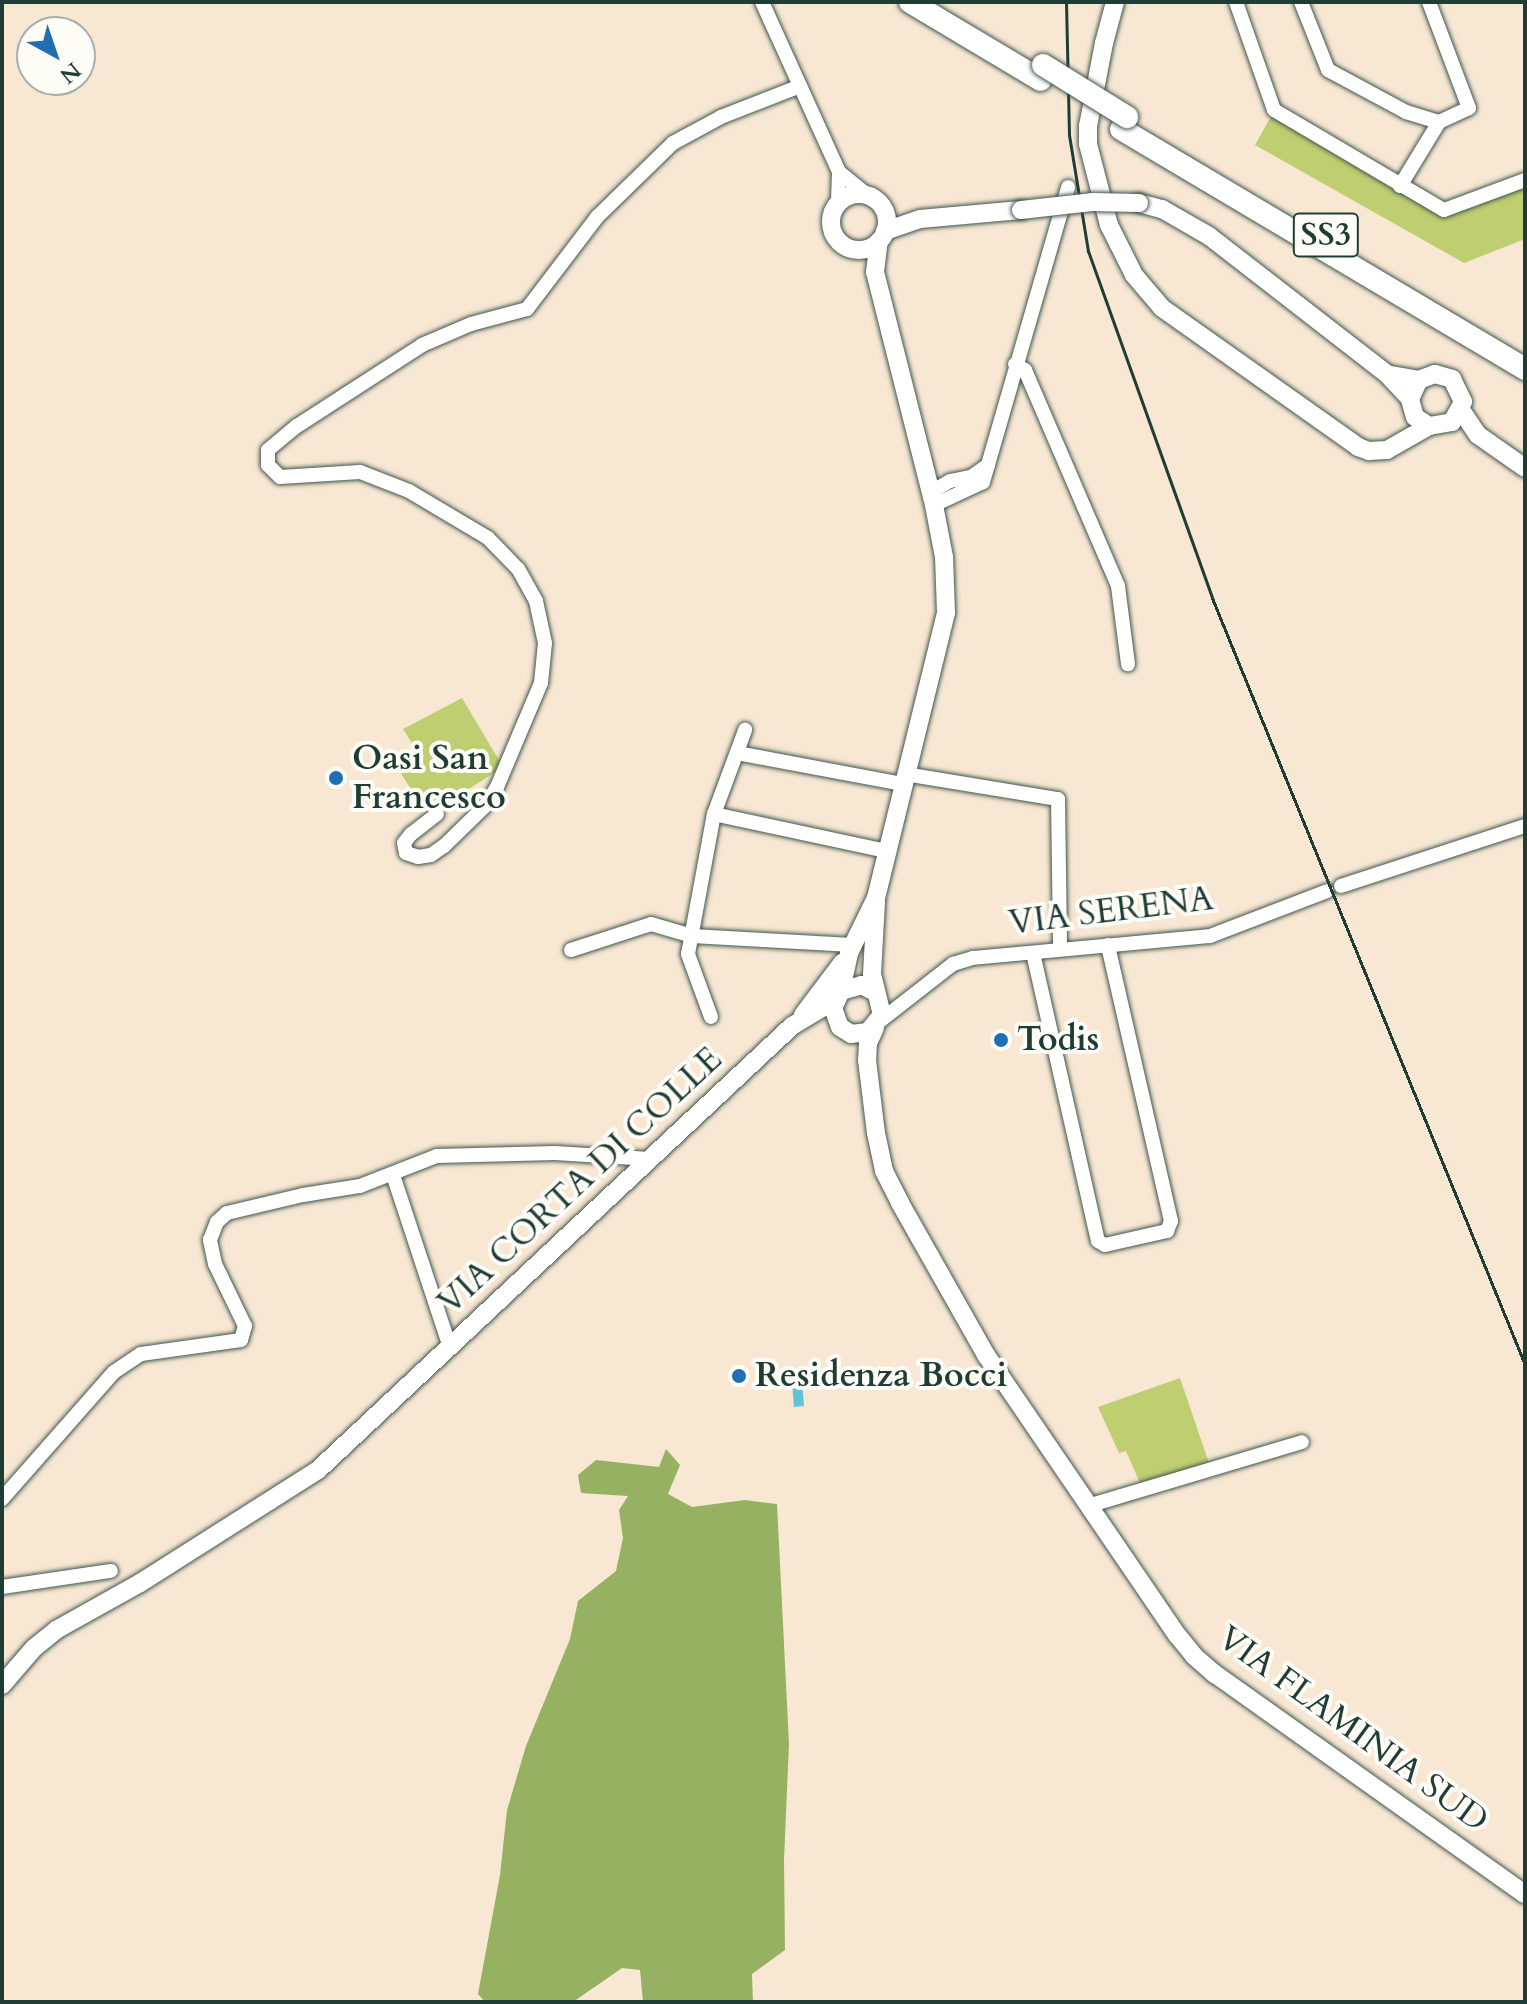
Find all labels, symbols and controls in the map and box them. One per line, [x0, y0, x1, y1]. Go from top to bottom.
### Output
north arrow [16, 16, 96, 96]
text: N [53, 55, 87, 90]
road number: SS3 [1292, 207, 1360, 263]
place label: Oasi San Francesco [352, 738, 506, 818]
marker: Oasi San Francesco [327, 769, 345, 787]
street label: VIA SERENA [1006, 878, 1216, 944]
place label: Todis [1017, 1020, 1099, 1060]
marker: Todis [992, 1031, 1010, 1049]
street label: VIA CORTA DI COLLE [430, 1039, 730, 1323]
place label: Residenza Bocci [755, 1356, 1007, 1396]
marker: Residenza Bocci [730, 1367, 748, 1385]
street label: VIA FLAMINIA SUD [1210, 1617, 1496, 1841]

